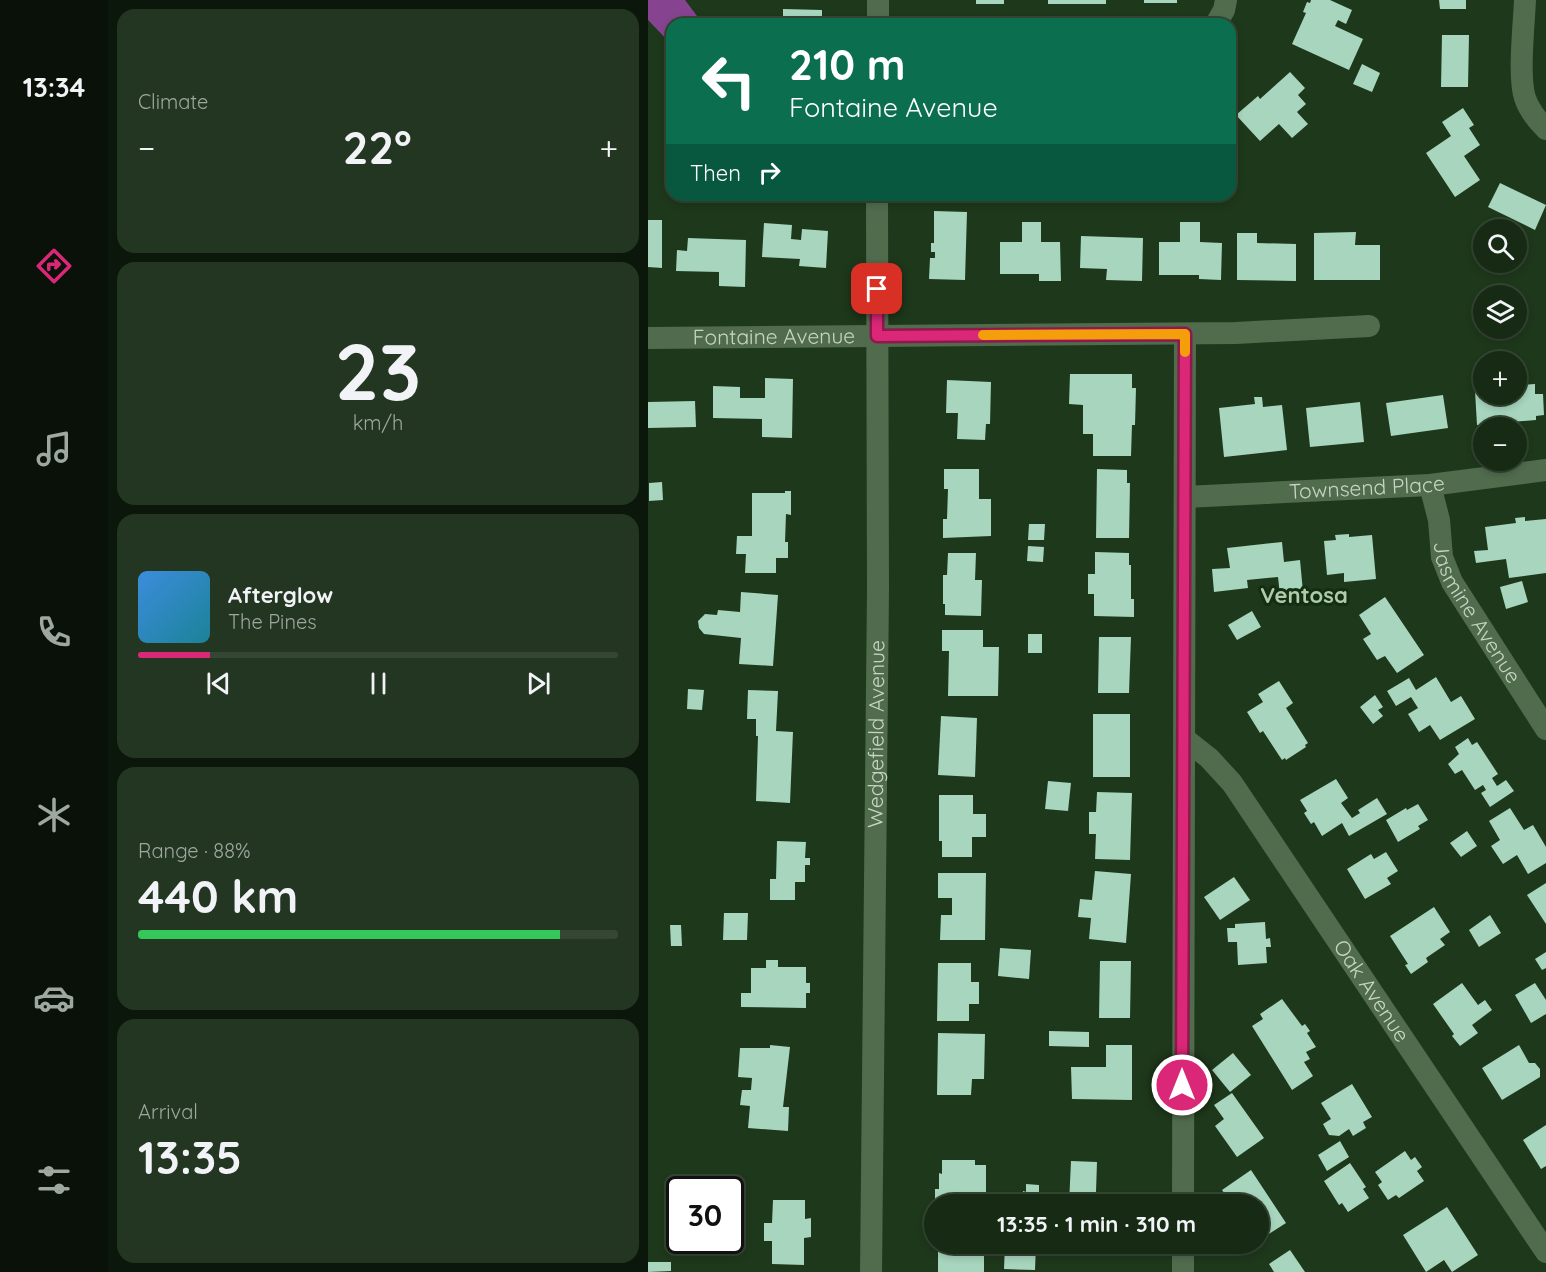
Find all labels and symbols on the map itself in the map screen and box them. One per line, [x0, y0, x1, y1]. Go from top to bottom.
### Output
pin [851, 263, 902, 314]
street label: Fontaine Avenue [693, 322, 855, 350]
street label: Townsend Place [1288, 469, 1446, 504]
street label: Jasmine Avenue [1429, 541, 1527, 688]
district label: Ventosa [1260, 581, 1348, 609]
street label: Wedgefield Avenue [862, 640, 889, 828]
street label: Oak Avenue [1329, 934, 1416, 1047]
position arrow [1150, 1053, 1214, 1117]
speed limit sign: 30 [666, 1176, 744, 1254]

